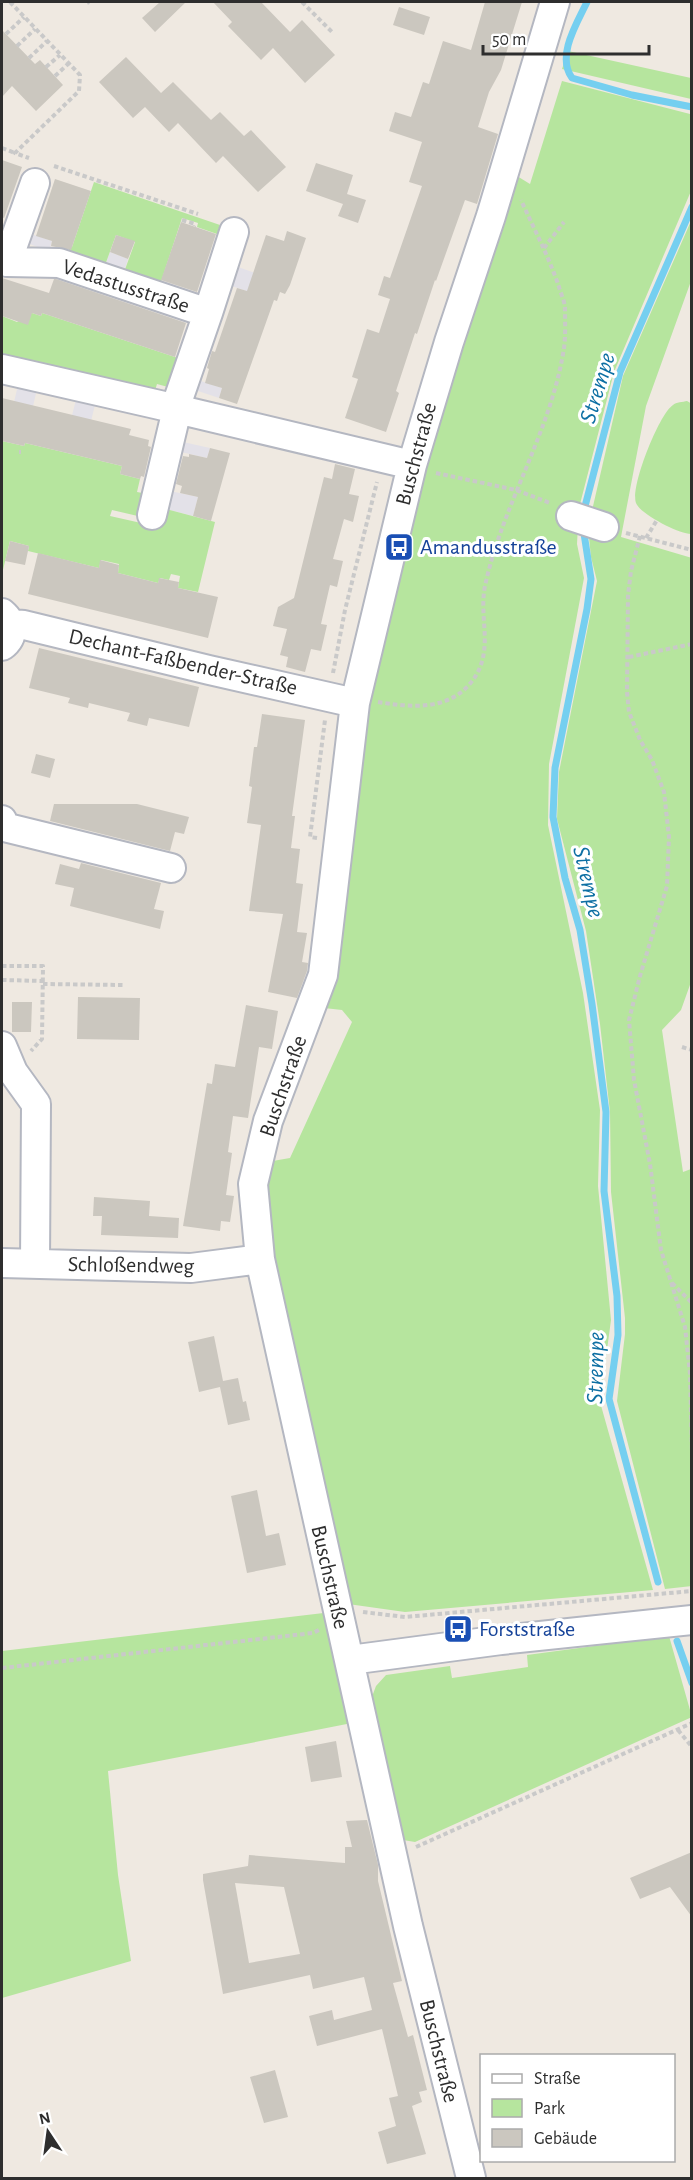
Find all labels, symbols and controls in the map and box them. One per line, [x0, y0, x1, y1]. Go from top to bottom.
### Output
scale bar [483, 18, 650, 56]
text: 50 m [492, 31, 526, 49]
street label: Vedastusstraße [60, 255, 192, 317]
water label: Strempe [576, 350, 620, 426]
street label: Buschstraße [392, 400, 440, 508]
bus stop icon: Amandusstraße [383, 531, 415, 563]
place label: Amandusstraße [420, 536, 557, 558]
street label: Dechant-Faßbender-Straße [67, 625, 299, 699]
water label: Strempe [568, 844, 608, 920]
street label: Buschstraße [255, 1032, 311, 1140]
street label: Schloßendweg [68, 1253, 195, 1277]
water label: Strempe [583, 1332, 609, 1404]
street label: Buschstraße [307, 1523, 353, 1631]
bus stop icon: Forststraße [442, 1613, 474, 1645]
place label: Forststraße [479, 1618, 575, 1640]
street label: Buschstraße [416, 1997, 462, 2105]
legend [480, 2054, 675, 2162]
text: Straße [534, 2070, 580, 2088]
text: Park [534, 2100, 566, 2118]
north arrow [18, 2102, 78, 2162]
text: N [38, 2109, 52, 2127]
text: Gebäude [534, 2130, 597, 2148]

